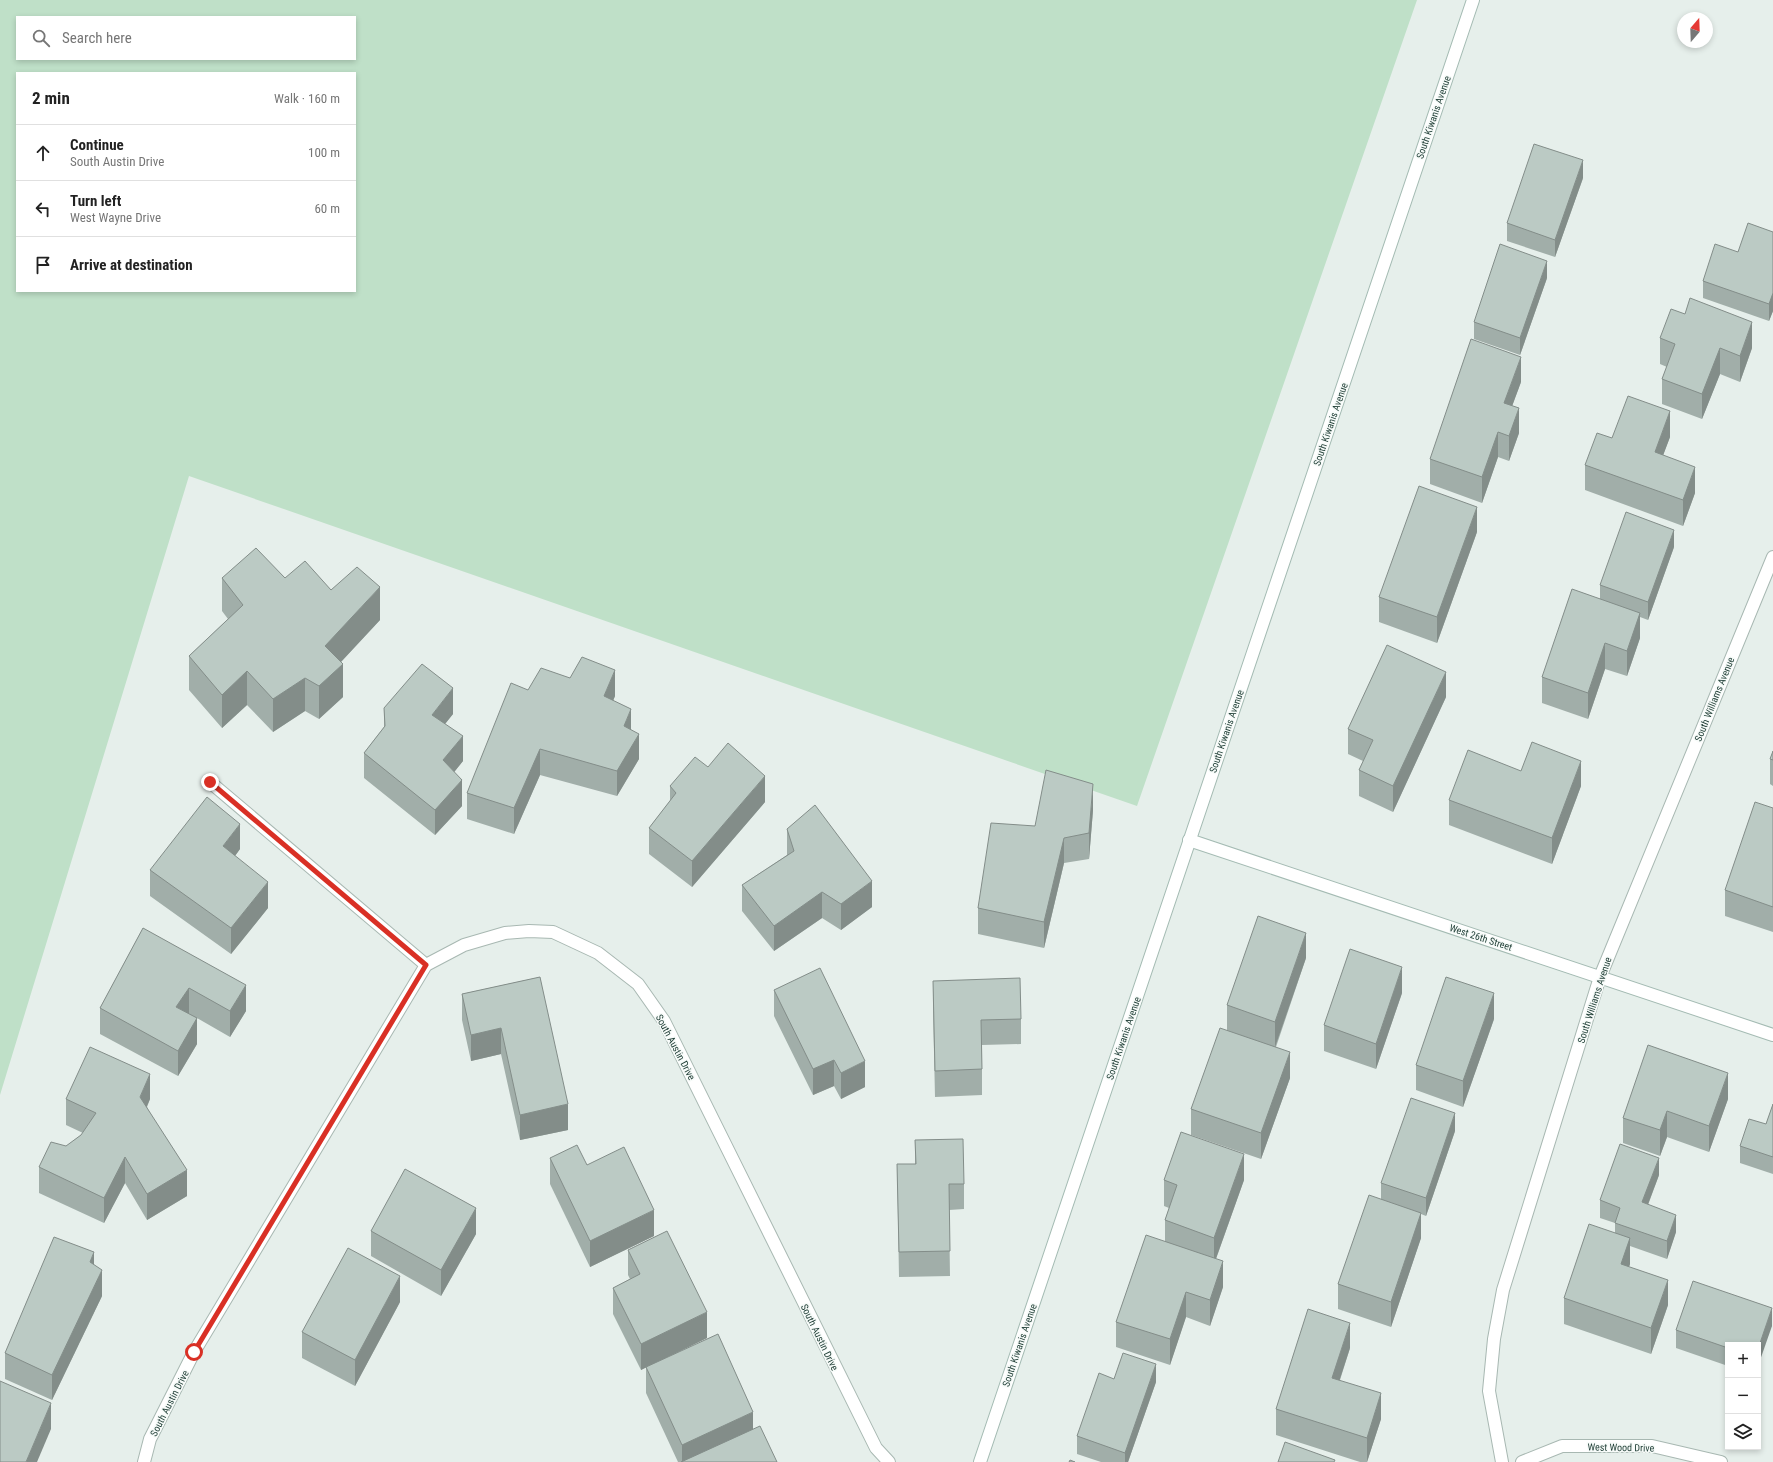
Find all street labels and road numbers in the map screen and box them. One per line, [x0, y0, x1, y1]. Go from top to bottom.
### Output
street label: South Kiwanis Avenue [1414, 74, 1453, 160]
street label: South Kiwanis Avenue [1311, 381, 1350, 467]
street label: South Williams Avenue [1693, 655, 1737, 743]
street label: South Kiwanis Avenue [1207, 688, 1246, 774]
street label: West 26th Street [1448, 922, 1514, 953]
street label: South Williams Avenue [1575, 955, 1614, 1045]
street label: South Kiwanis Avenue [1104, 995, 1143, 1081]
street label: South Austin Drive [654, 1013, 698, 1082]
street label: South Austin Drive [799, 1302, 841, 1373]
street label: South Kiwanis Avenue [1000, 1302, 1039, 1388]
street label: South Austin Drive [148, 1368, 191, 1438]
street label: West Wood Drive [1588, 1441, 1655, 1454]

